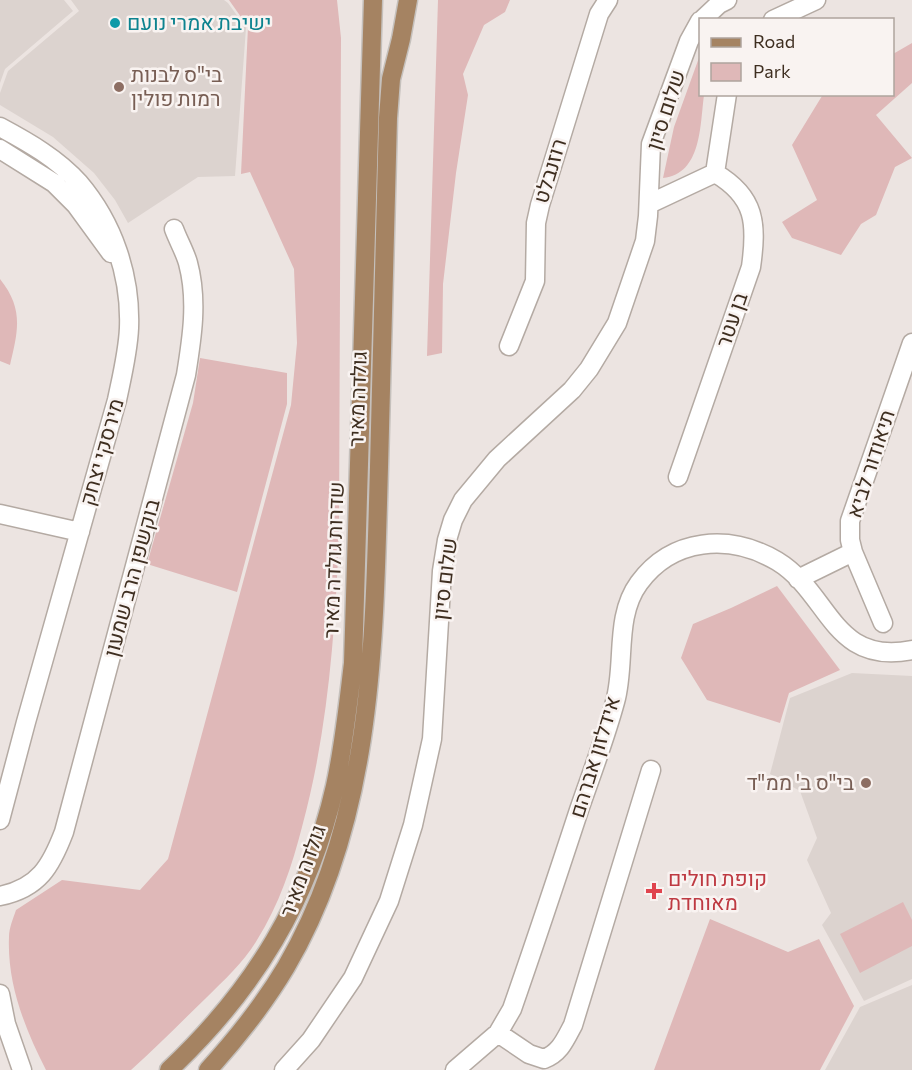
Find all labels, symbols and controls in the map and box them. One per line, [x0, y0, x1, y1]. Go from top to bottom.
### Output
place label: ישיבת אמרי נועם [127, 9, 271, 34]
marker: ישיבת אמרי נועם [108, 16, 122, 30]
legend [699, 18, 894, 96]
text: Road [753, 30, 795, 52]
text: Park [753, 60, 791, 82]
place label: בי"ס לבנות רמות פולין [131, 61, 222, 110]
street label: שלום סיון [640, 66, 689, 153]
marker: בי"ס לבנות רמות פולין [112, 80, 126, 94]
street label: רוזנבלט [527, 135, 570, 206]
street label: בן עטר [710, 289, 752, 350]
street label: גולדה מאיר [342, 351, 371, 447]
street label: מירסקי יצחק [73, 395, 128, 508]
street label: תיאודור לביא [840, 406, 899, 521]
street label: שדרות גולדה מאיר [317, 481, 348, 639]
street label: בוקשפן הרב שמעון [97, 496, 164, 659]
street label: שלום סיון [426, 536, 461, 622]
street label: אידלזון אברהם [563, 693, 624, 820]
place label: בי"ס ב' ממ"ד [747, 769, 854, 794]
marker: בי"ס ב' ממ"ד [859, 776, 873, 790]
street label: גולדה מאיר [273, 821, 330, 920]
place label: קופת חולים מאוחדת [668, 865, 767, 914]
marker: קופת חולים מאוחדת [645, 882, 663, 900]

